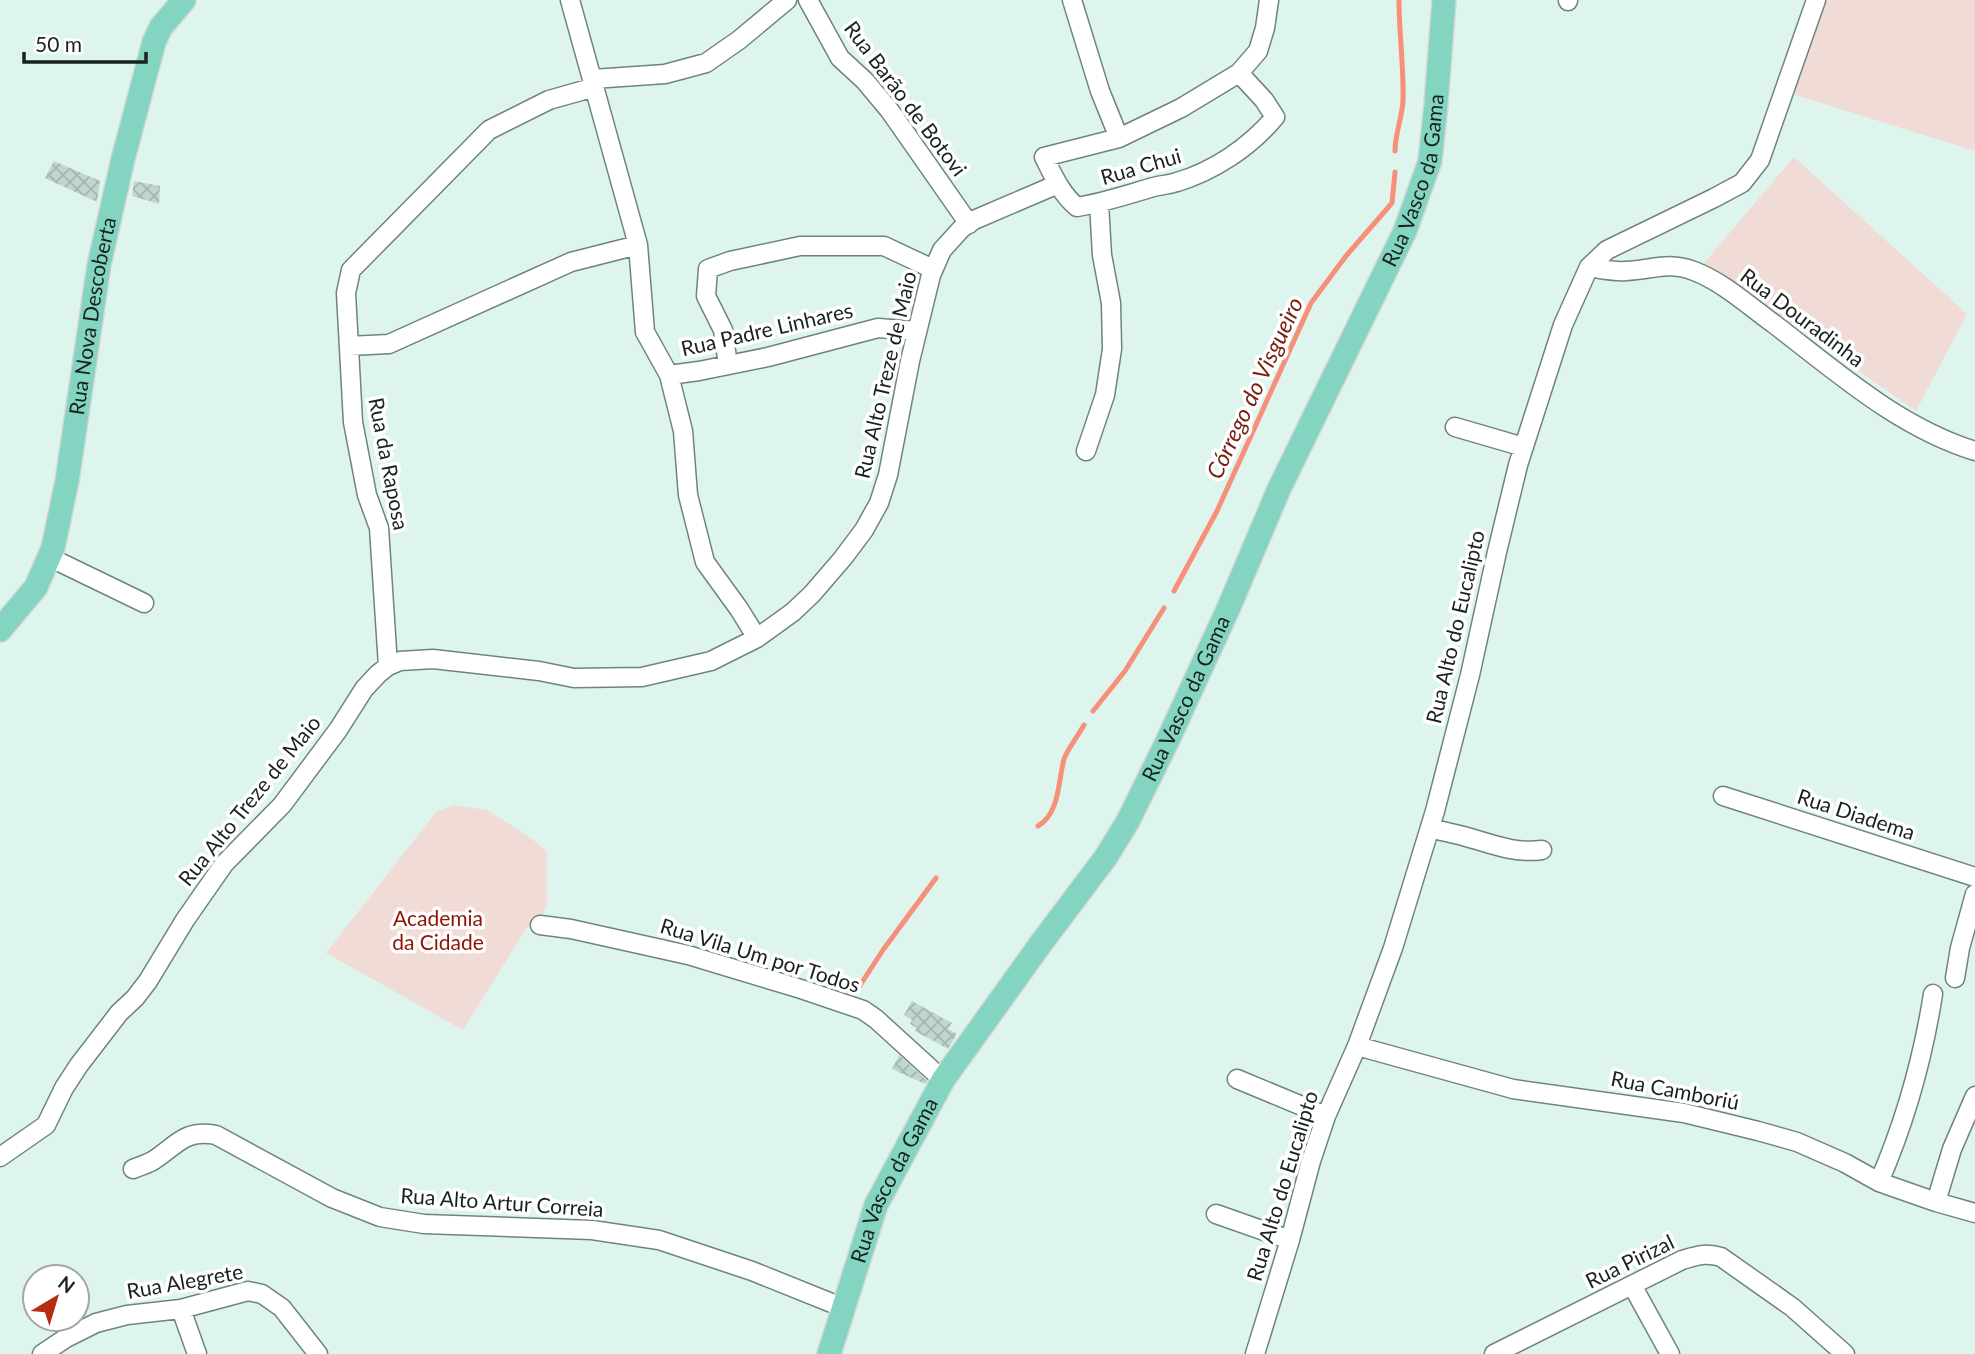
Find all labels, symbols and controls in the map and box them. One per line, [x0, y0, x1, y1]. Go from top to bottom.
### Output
street label: Rua Barão de Botovi [840, 16, 973, 181]
scale bar [24, 21, 147, 65]
text: 50 m [35, 31, 82, 56]
street label: Rua Vasco da Gama [1376, 93, 1448, 270]
street label: Rua Chui [1097, 142, 1184, 189]
street label: Rua Nova Descoberta [63, 214, 120, 417]
street label: Rua Douradinha [1736, 262, 1870, 371]
street label: Rua Alto Treze de Maio [849, 269, 921, 481]
water label: Córrego do Visgueiro [1200, 292, 1308, 483]
street label: Rua Padre Linhares [678, 297, 855, 360]
street label: Rua da Raposa [364, 395, 415, 532]
street label: Rua Alto do Eucalipto [1420, 528, 1489, 726]
street label: Rua Vasco da Gama [1136, 611, 1234, 785]
street label: Rua Alto Treze de Maio [172, 710, 325, 890]
street label: Rua Diadema [1795, 783, 1918, 844]
park label: Academia da Cidade [392, 905, 484, 954]
street label: Rua Vila Um por Todos [658, 912, 863, 997]
street label: Rua Camboriú [1609, 1065, 1742, 1114]
street label: Rua Alto do Eucalipto [1241, 1087, 1322, 1284]
street label: Rua Vasco da Gama [845, 1093, 942, 1266]
street label: Rua Alto Artur Correia [400, 1182, 604, 1221]
street label: Rua Pirizal [1581, 1229, 1678, 1293]
street label: Rua Alegrete [125, 1258, 245, 1303]
north arrow [21, 1263, 91, 1333]
text: N [54, 1271, 80, 1298]

